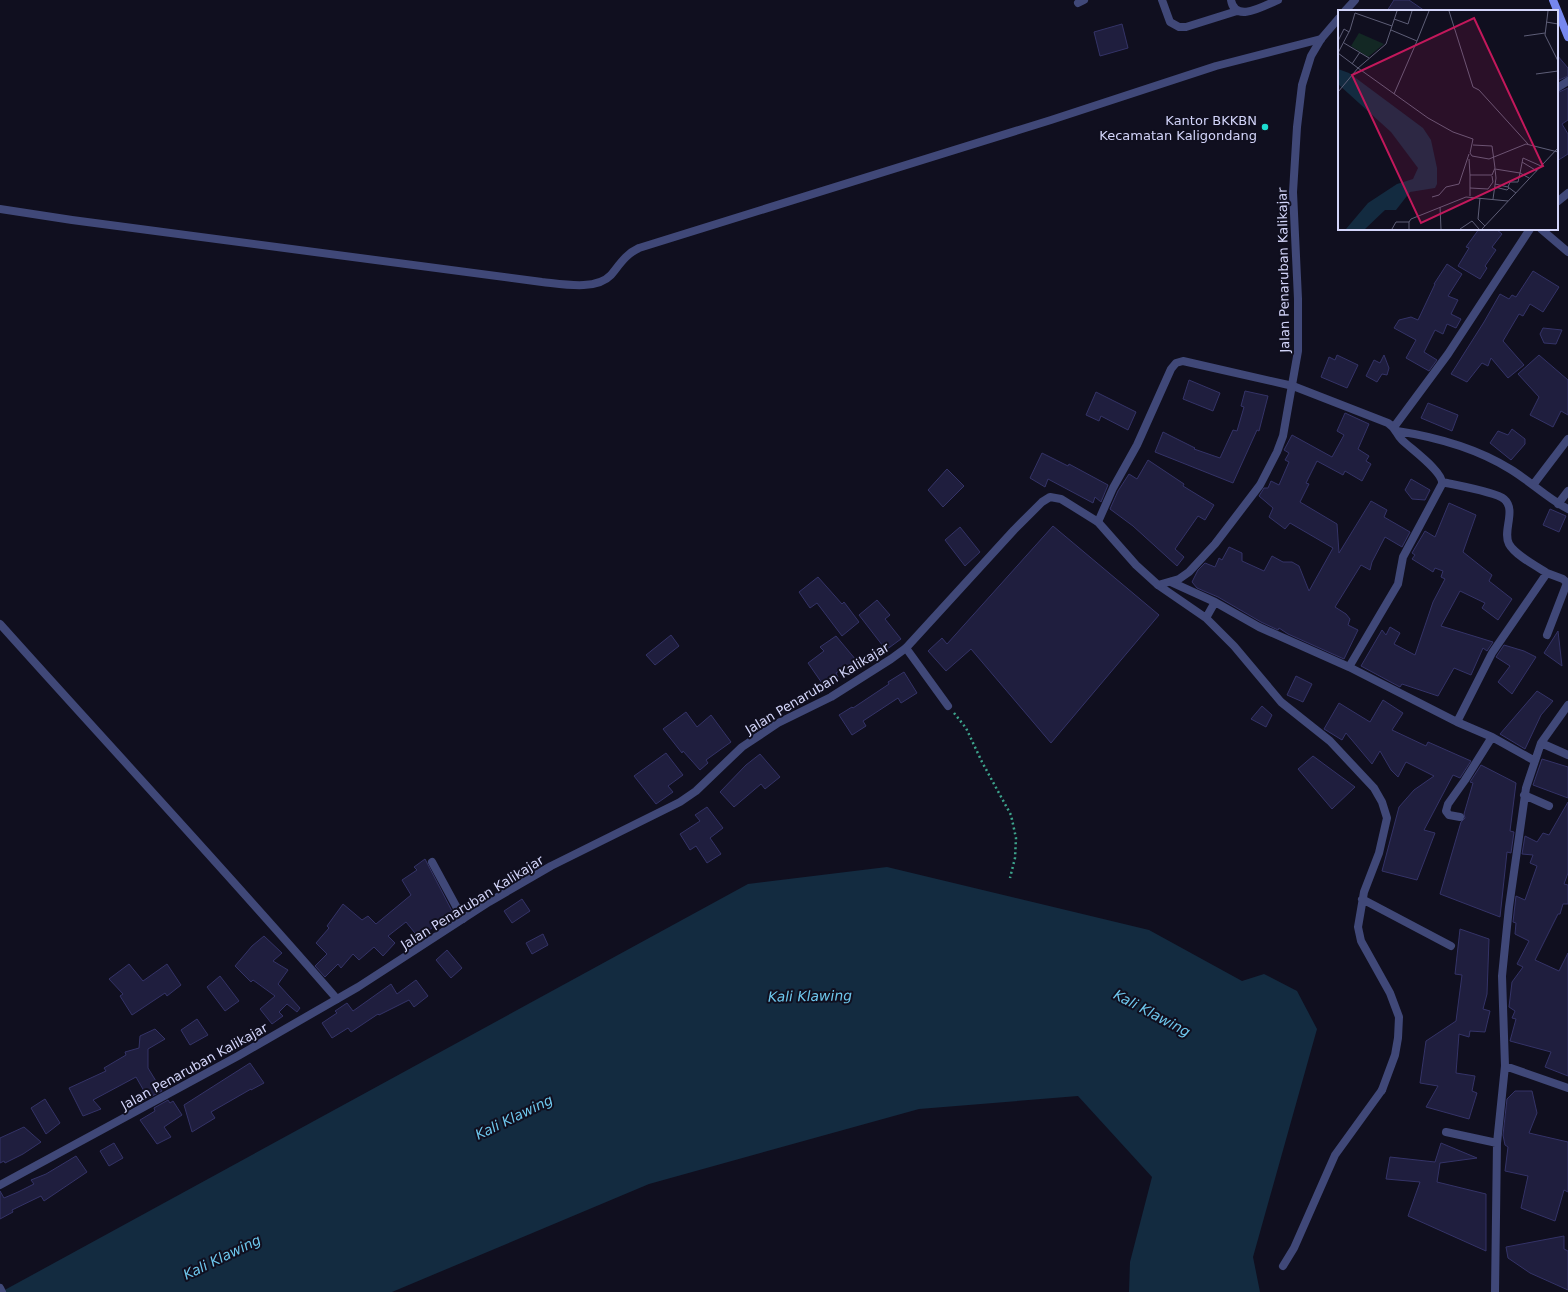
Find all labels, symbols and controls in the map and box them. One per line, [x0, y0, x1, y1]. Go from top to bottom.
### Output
inset map [1338, 10, 1558, 230]
place label: Kantor BKKBN Kecamatan Kaligondang [1099, 113, 1257, 143]
marker: Kantor BKKBN Kecamatan Kaligondang [1260, 122, 1270, 132]
street label: Jalan Penaruban Kalikajar [1275, 187, 1292, 354]
street label: Jalan Penaruban Kalikajar [742, 639, 892, 738]
street label: Jalan Penaruban Kalikajar [397, 852, 547, 953]
water label: Kali Klawing [1111, 986, 1193, 1040]
water label: Kali Klawing [768, 987, 852, 1005]
street label: Jalan Penaruban Kalikajar [117, 1020, 271, 1114]
water label: Kali Klawing [473, 1091, 555, 1143]
water label: Kali Klawing [181, 1231, 263, 1283]

